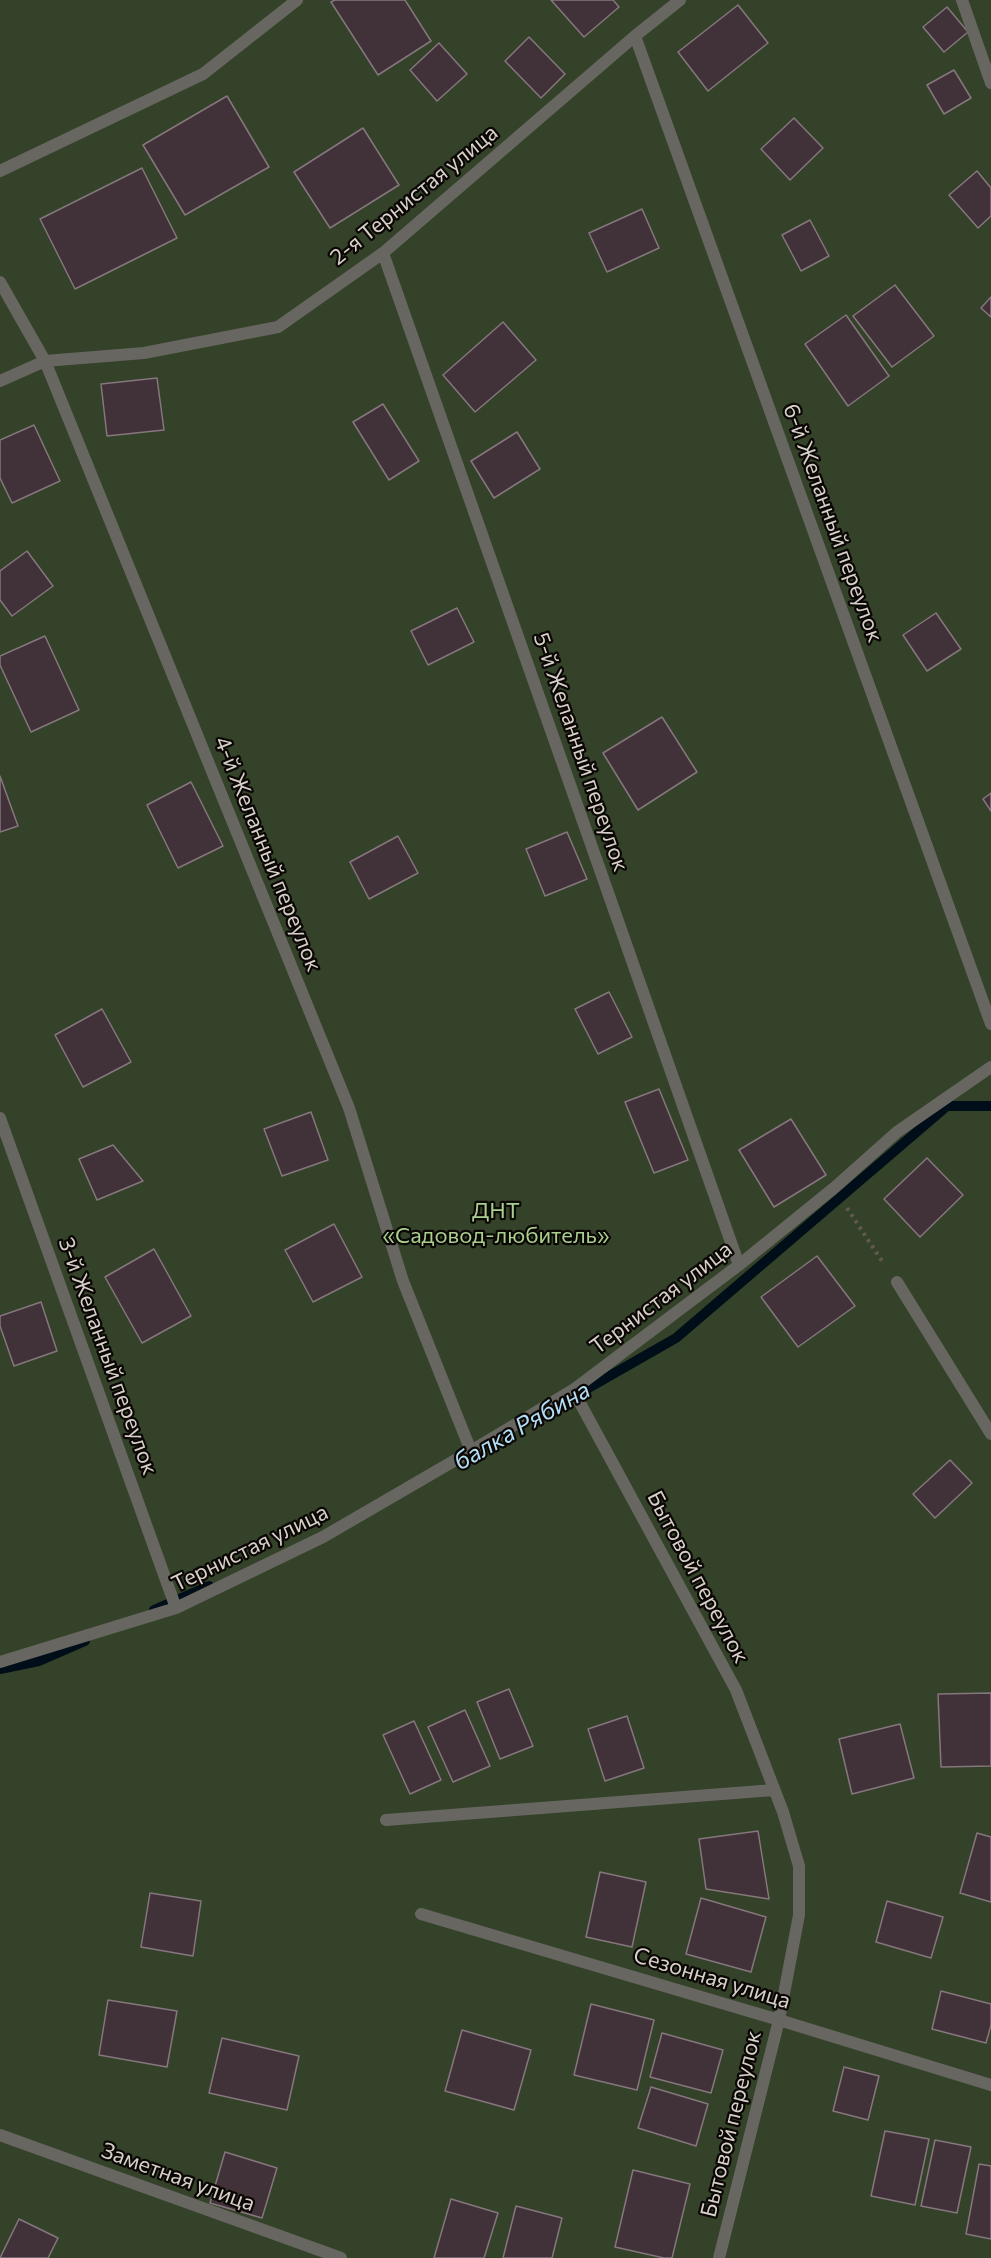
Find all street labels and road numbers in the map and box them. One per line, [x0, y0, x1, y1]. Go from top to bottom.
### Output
street label: 2-я Тернистая улица [325, 119, 503, 271]
street label: 6-й Желанный переулок [778, 400, 888, 646]
street label: 5-й Желанный переулок [528, 629, 634, 875]
street label: 4-й Желанный переулок [209, 733, 327, 975]
street label: 3-й Желанный переулок [53, 1234, 163, 1478]
street label: Тернистая улица [585, 1236, 737, 1360]
street label: Бытовой переулок [641, 1486, 755, 1668]
street label: Тернистая улица [168, 1499, 332, 1597]
street label: Сезонная улица [630, 1942, 794, 2014]
street label: Бытовой переулок [695, 2028, 767, 2220]
street label: Заметная улица [98, 2137, 258, 2217]

